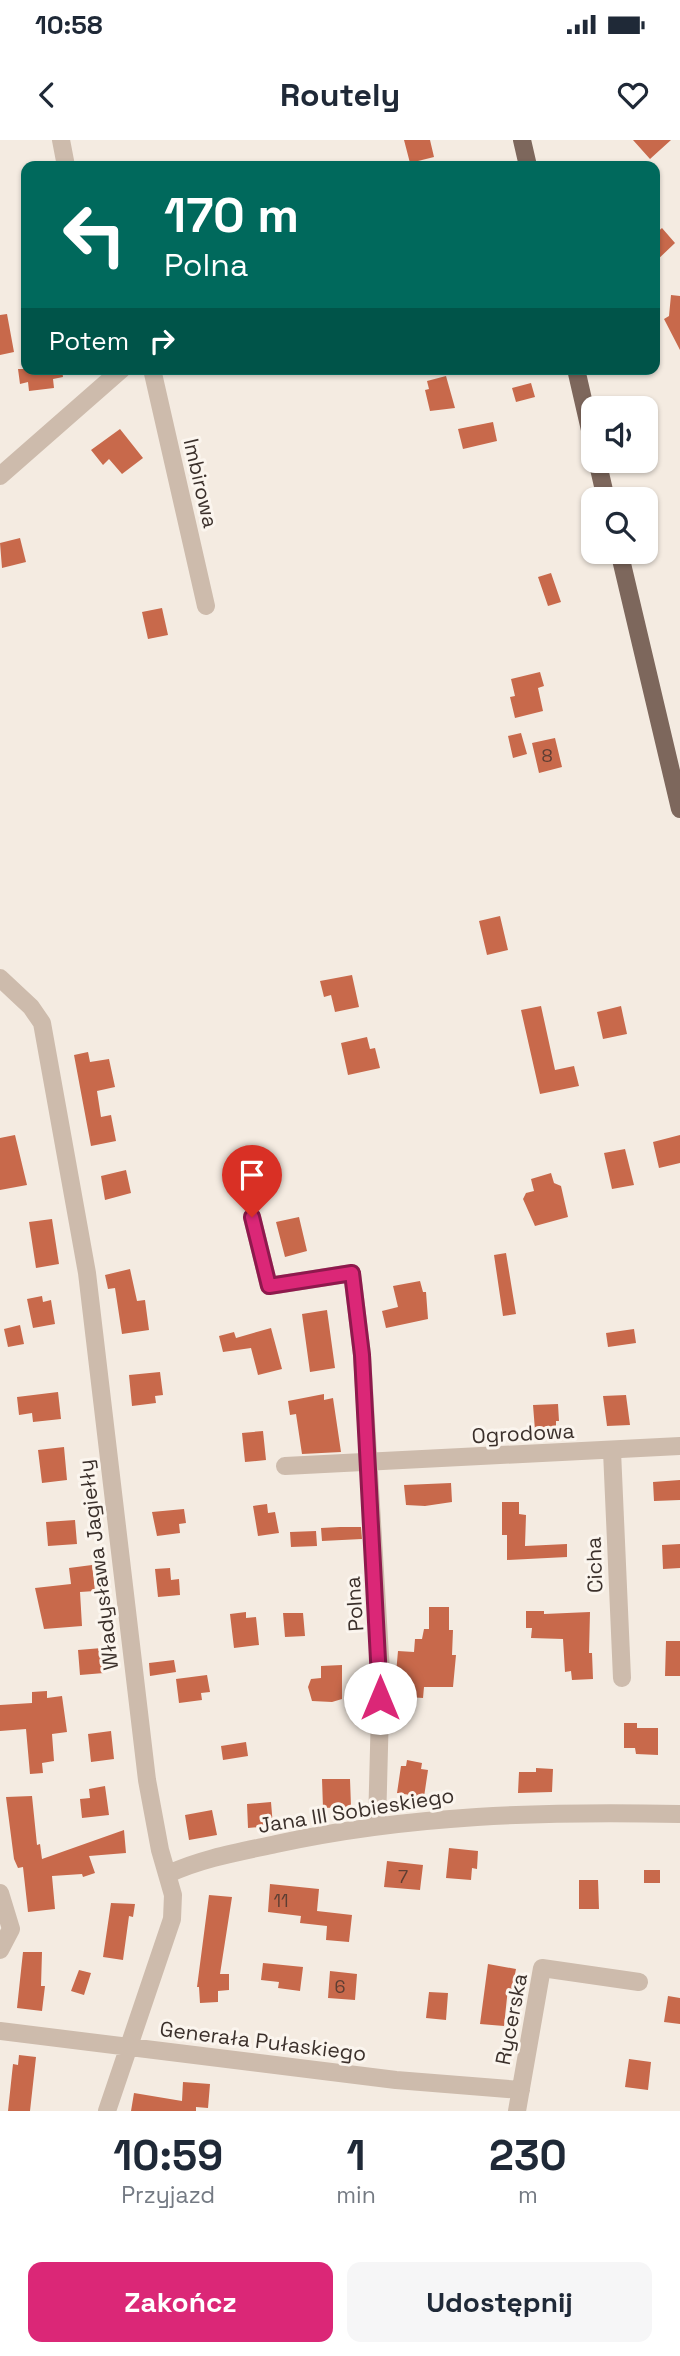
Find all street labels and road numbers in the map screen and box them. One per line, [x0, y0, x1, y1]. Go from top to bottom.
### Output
street label: Imbirowa [178, 436, 224, 530]
street label: Ogrodowa [471, 1417, 575, 1449]
street label: Władysława Jagiełły [72, 1458, 124, 1672]
street label: Cicha [580, 1536, 608, 1594]
street label: Polna [339, 1575, 369, 1633]
street label: Jana III Sobieskiego [256, 1781, 456, 1839]
street label: Rycerska [489, 1971, 533, 2067]
street label: Generała Pułaskiego [158, 2015, 368, 2067]

